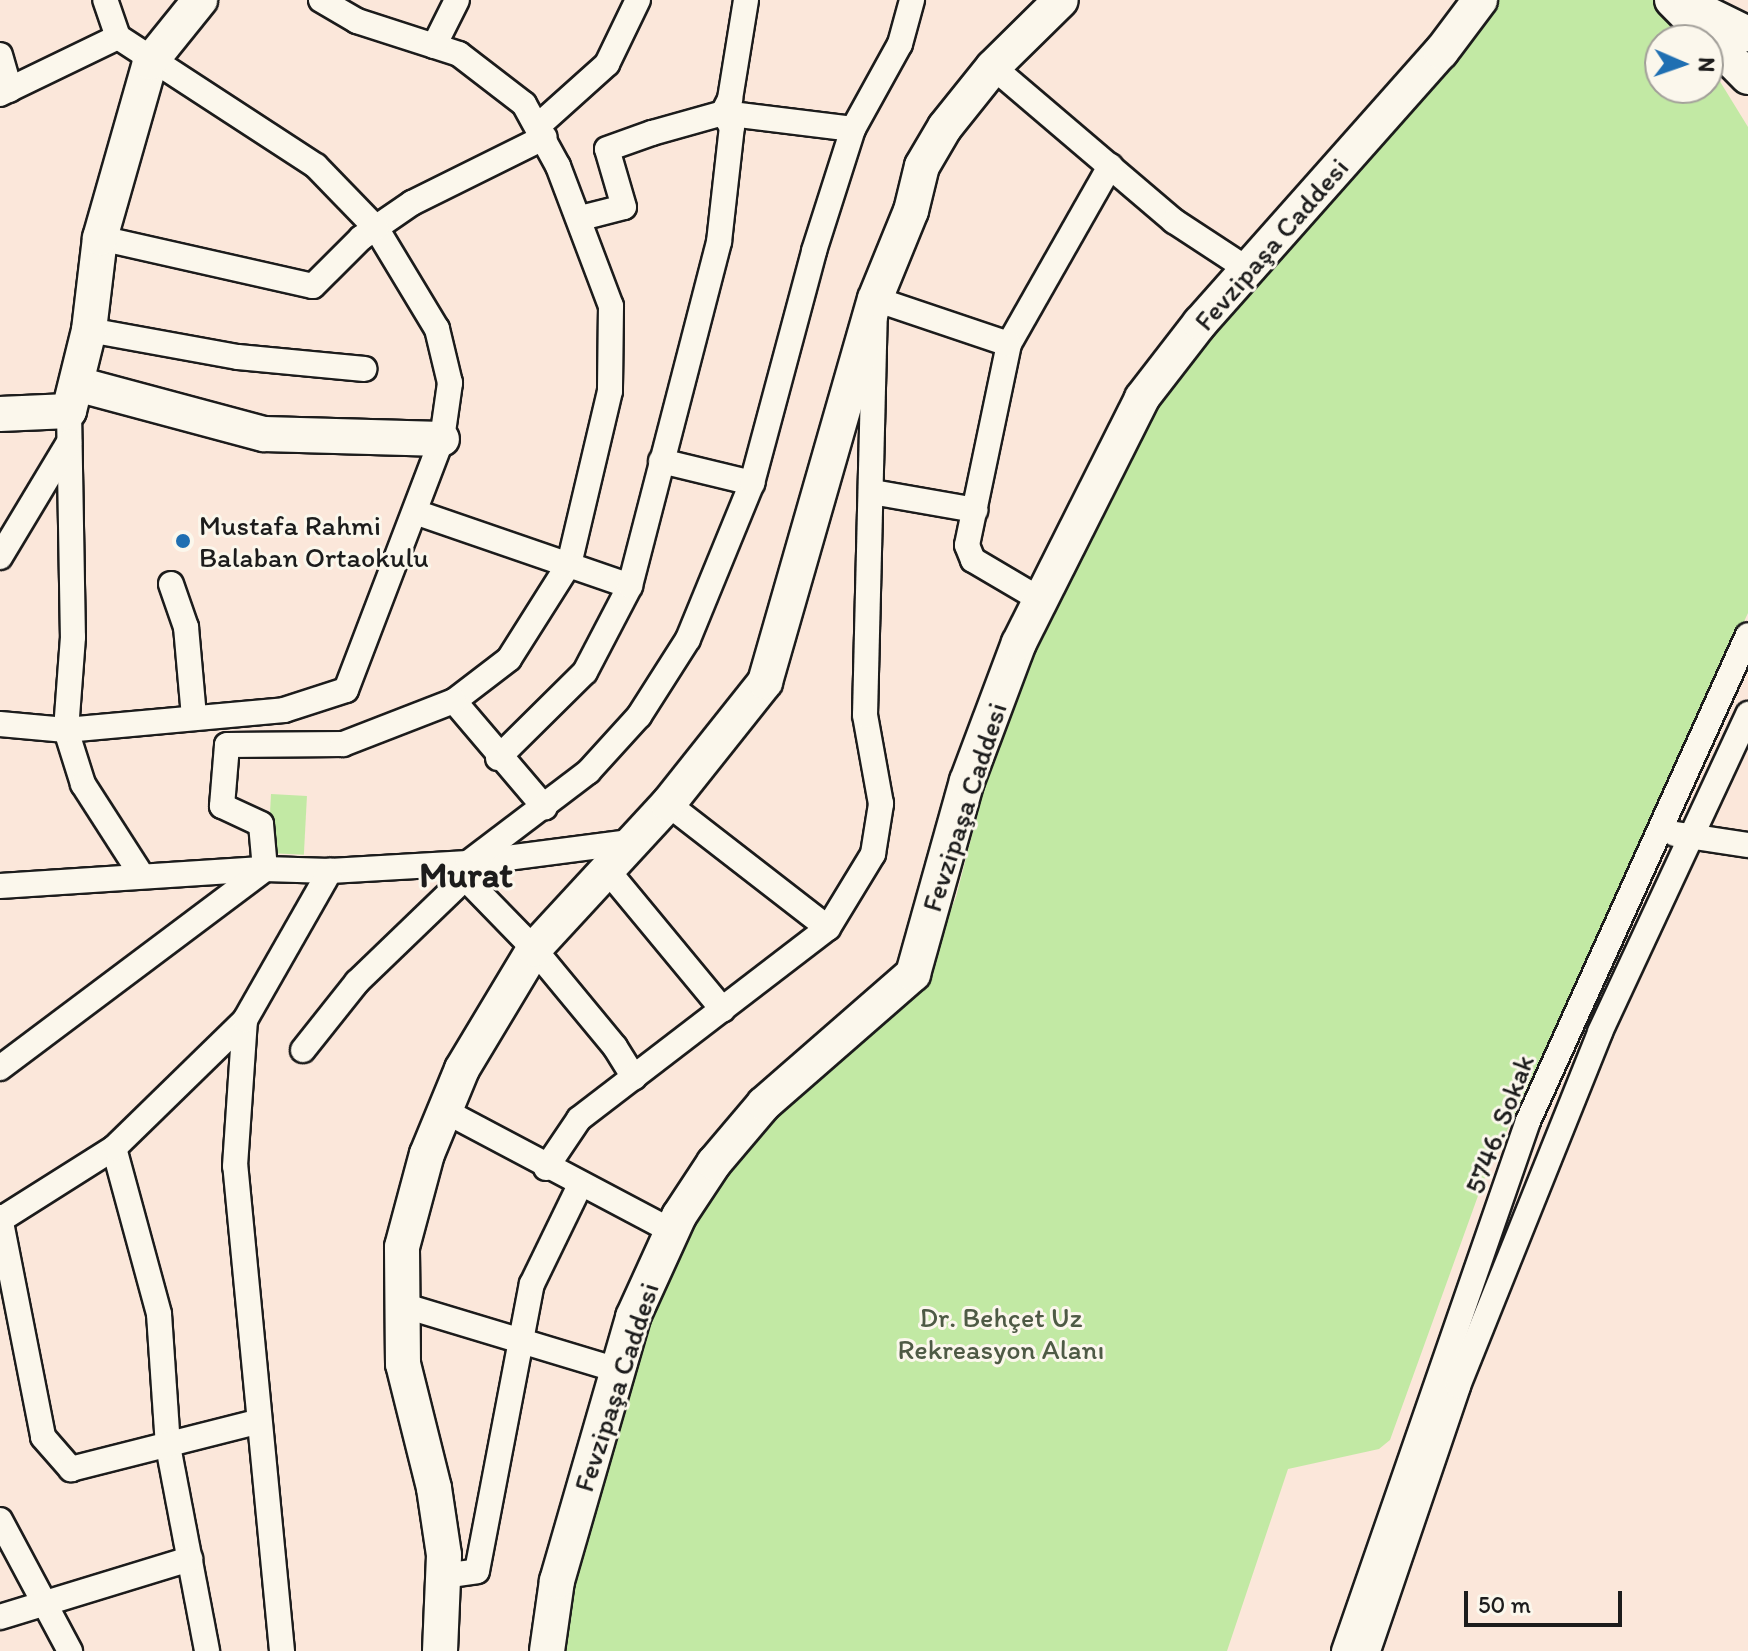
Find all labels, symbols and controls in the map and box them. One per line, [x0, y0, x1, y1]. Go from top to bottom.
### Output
north arrow [1644, 24, 1724, 104]
text: N [1693, 57, 1720, 73]
street label: Fevzipaşa Caddesi [1187, 151, 1355, 337]
place label: Mustafa Rahmi Balaban Ortaokulu [199, 508, 429, 574]
marker: Mustafa Rahmi Balaban Ortaokulu [174, 532, 192, 550]
street label: Fevzipaşa Caddesi [914, 698, 1014, 916]
district label: Murat [419, 853, 513, 897]
street label: 5746. Sokak [1457, 1050, 1541, 1198]
street label: Fevzipaşa Caddesi [566, 1278, 666, 1496]
park label: Dr. Behçet Uz Rekreasyon Alanı [898, 1300, 1104, 1366]
scale bar [1468, 1575, 1626, 1625]
text: 50 m [1478, 1590, 1531, 1619]

